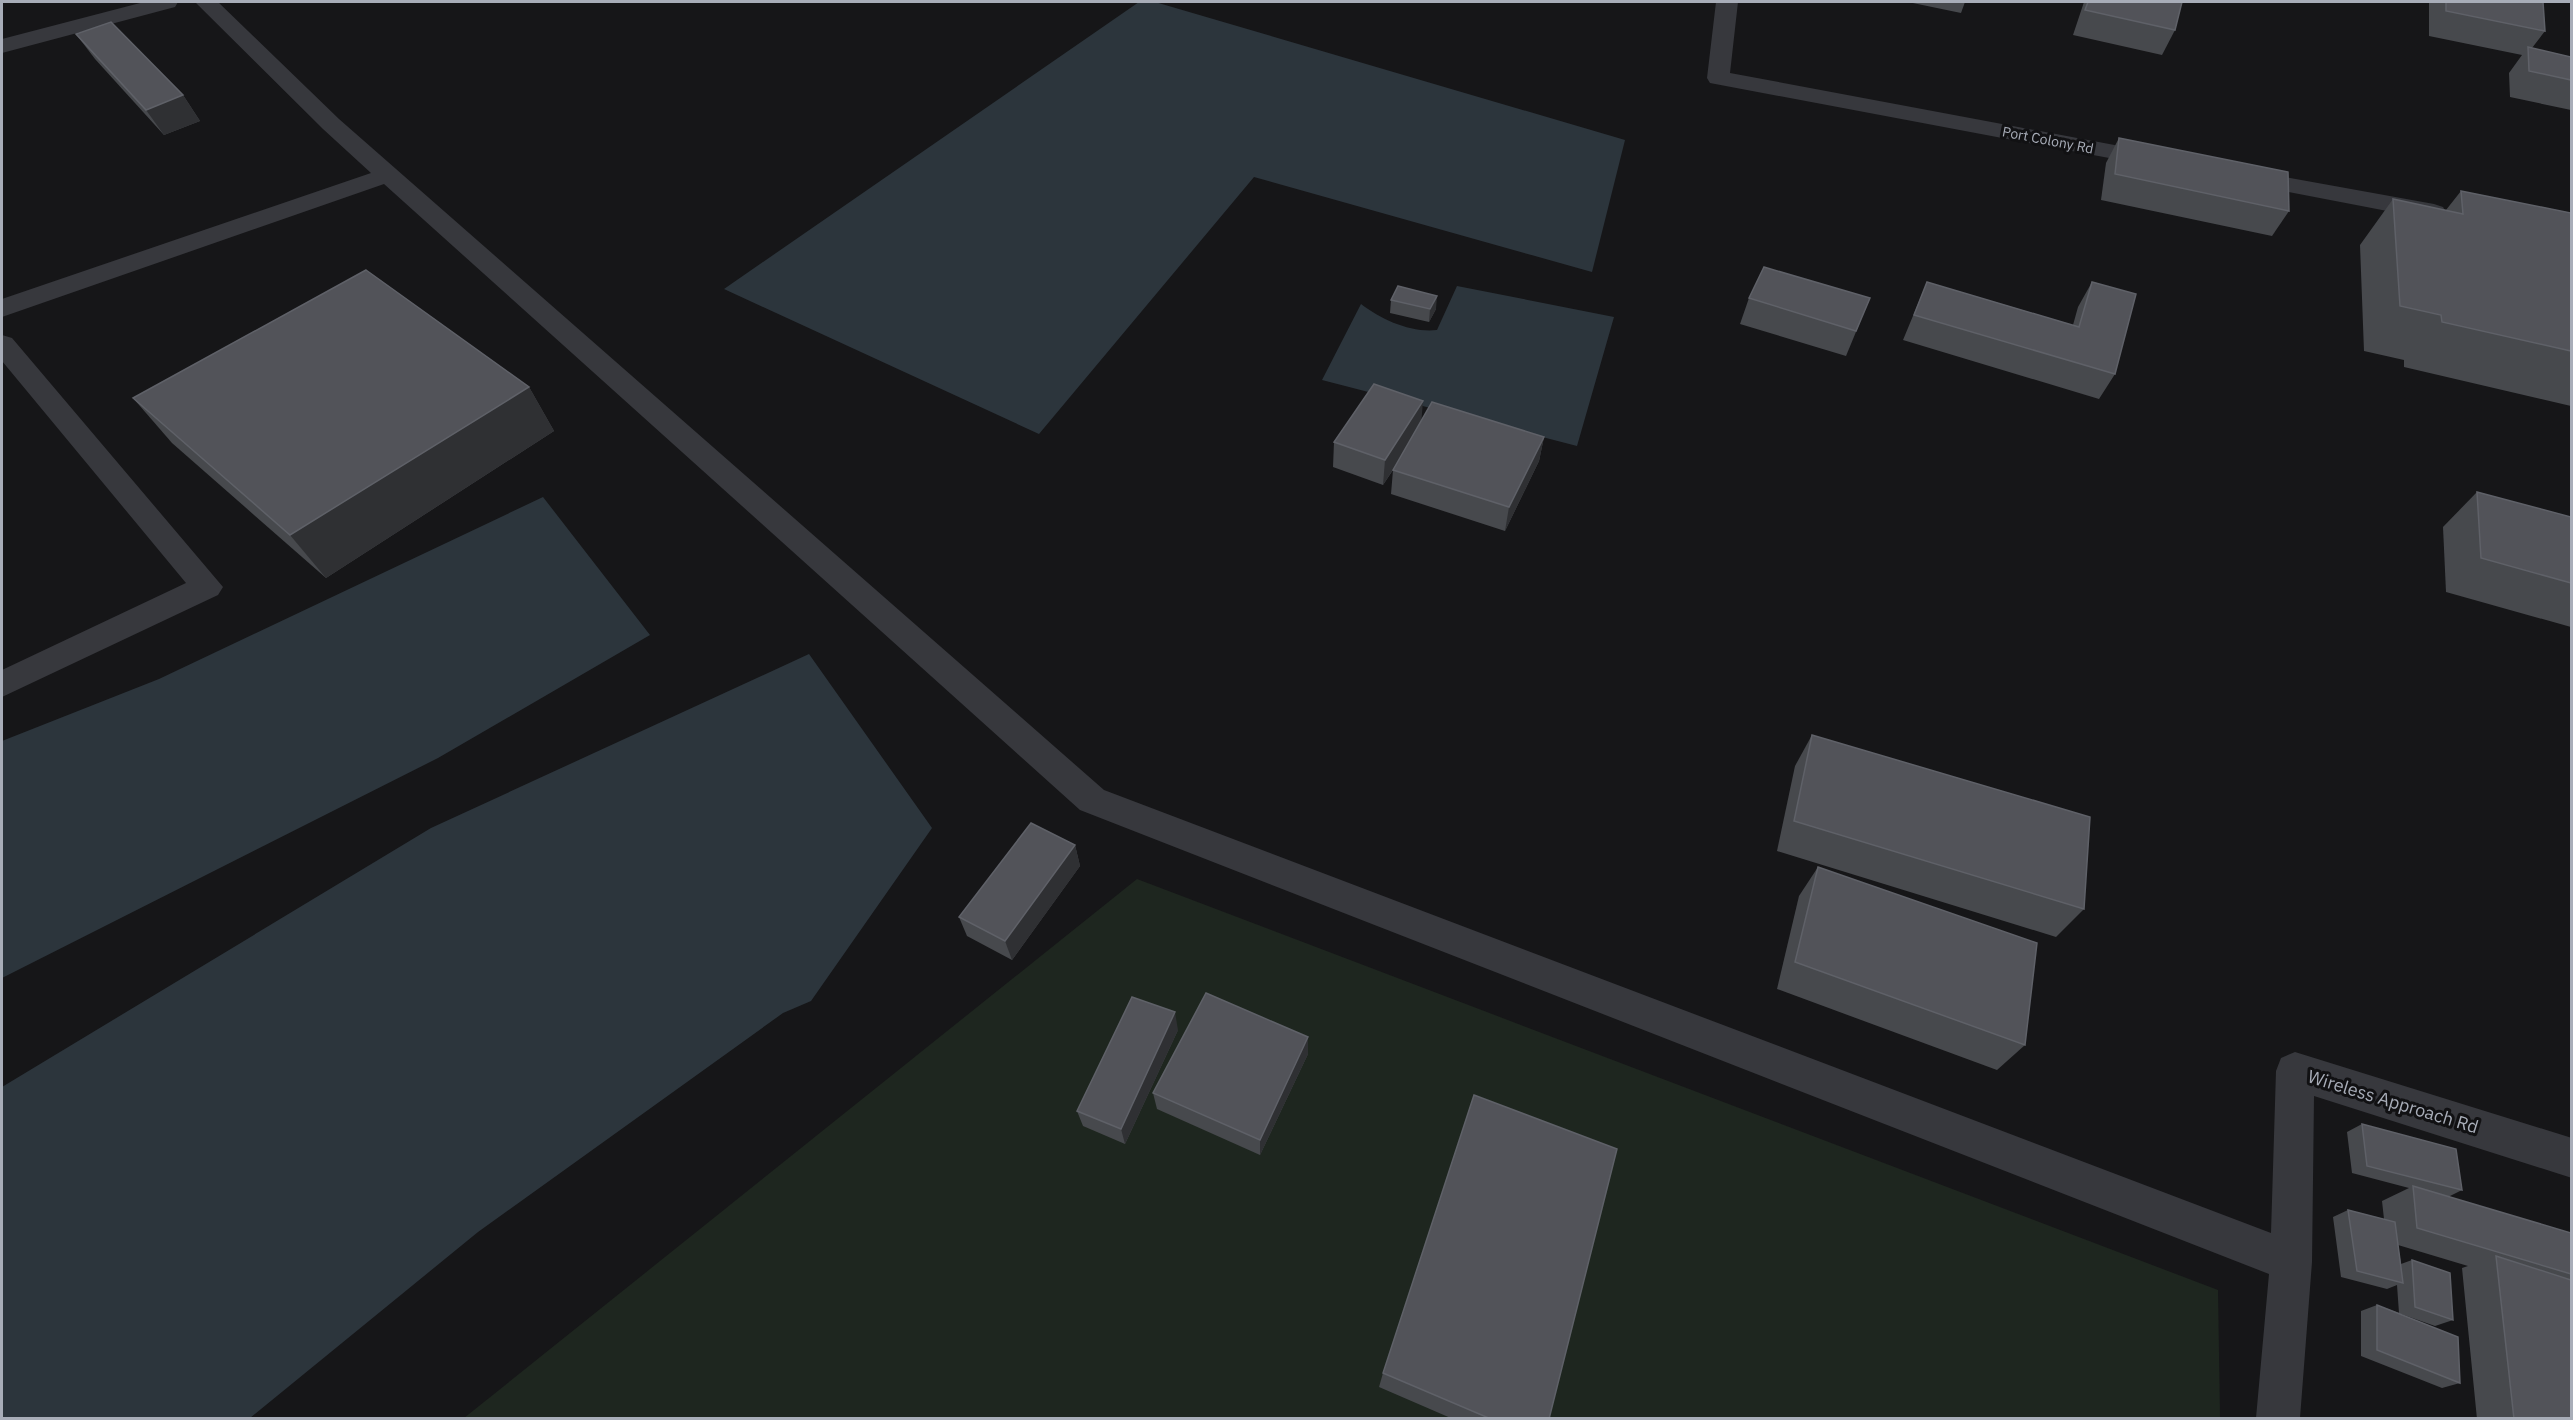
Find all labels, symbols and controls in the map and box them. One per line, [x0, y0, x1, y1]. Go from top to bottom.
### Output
street label: Port Colony Rd [2001, 122, 2095, 158]
street label: Wireless Approach Rd [2305, 1065, 2481, 1138]

